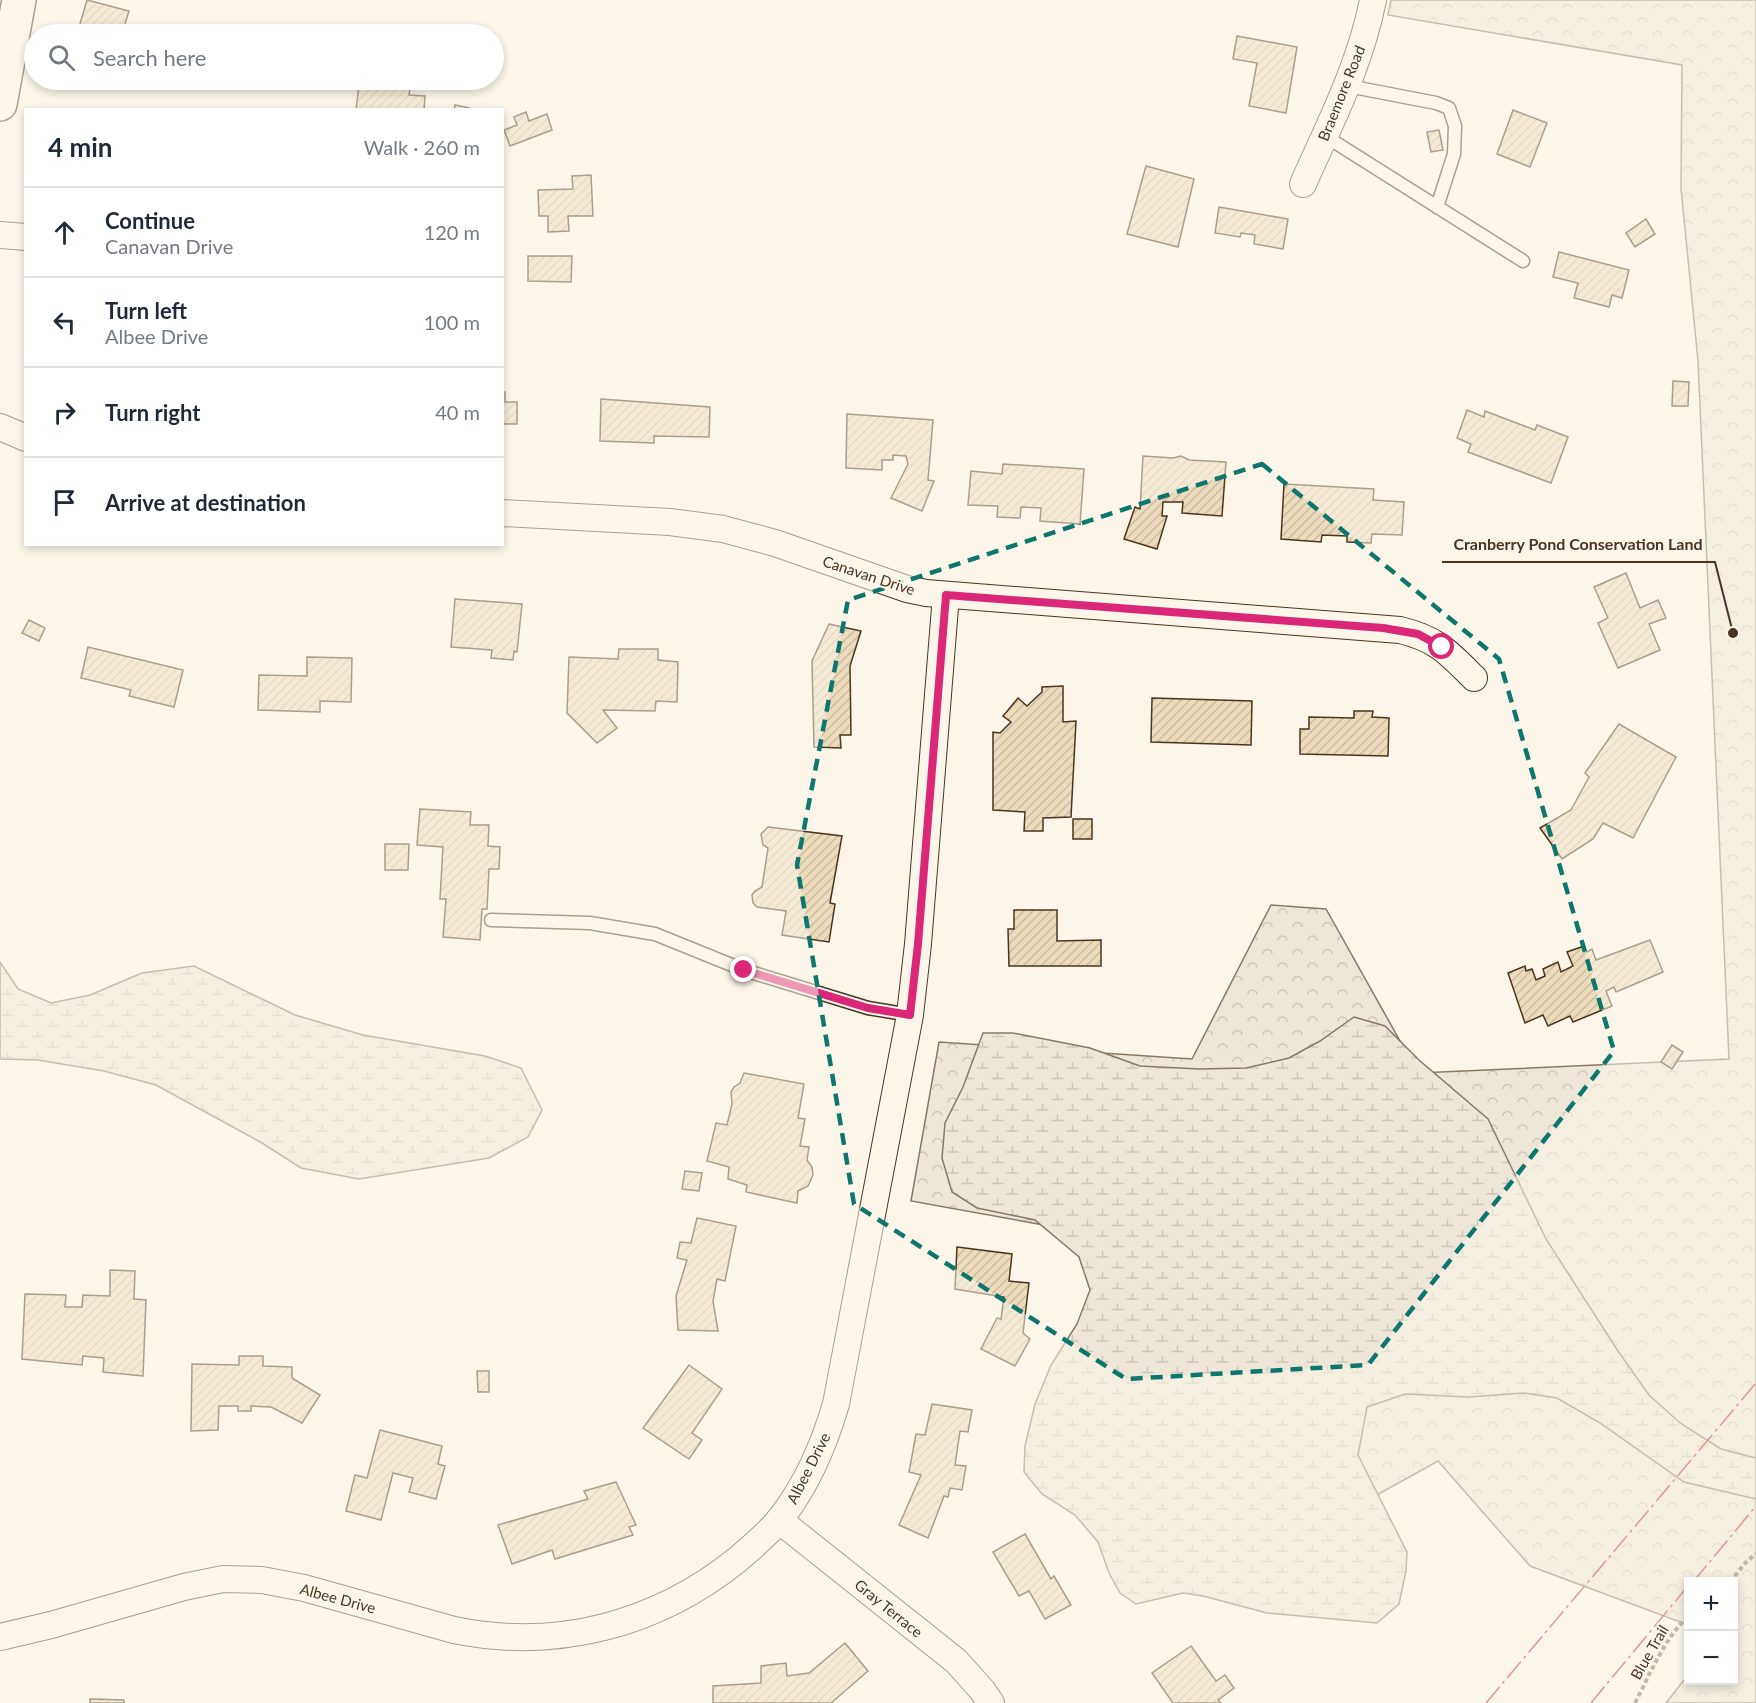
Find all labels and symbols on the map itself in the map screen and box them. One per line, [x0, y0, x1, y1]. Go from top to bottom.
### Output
street label: Braemore Road [1314, 43, 1368, 143]
callout: Cranberry Pond Conservation Land [1442, 528, 1715, 562]
text: Cranberry Pond Conservation Land [1453, 534, 1703, 553]
street label: Canavan Drive [820, 552, 918, 598]
route start [1428, 633, 1454, 659]
route end [730, 956, 756, 982]
street label: Albee Drive [782, 1429, 834, 1507]
street label: Gray Terrace [851, 1575, 927, 1641]
street label: Albee Drive [298, 1579, 378, 1617]
street label: Blue Trail [1626, 1622, 1672, 1682]

